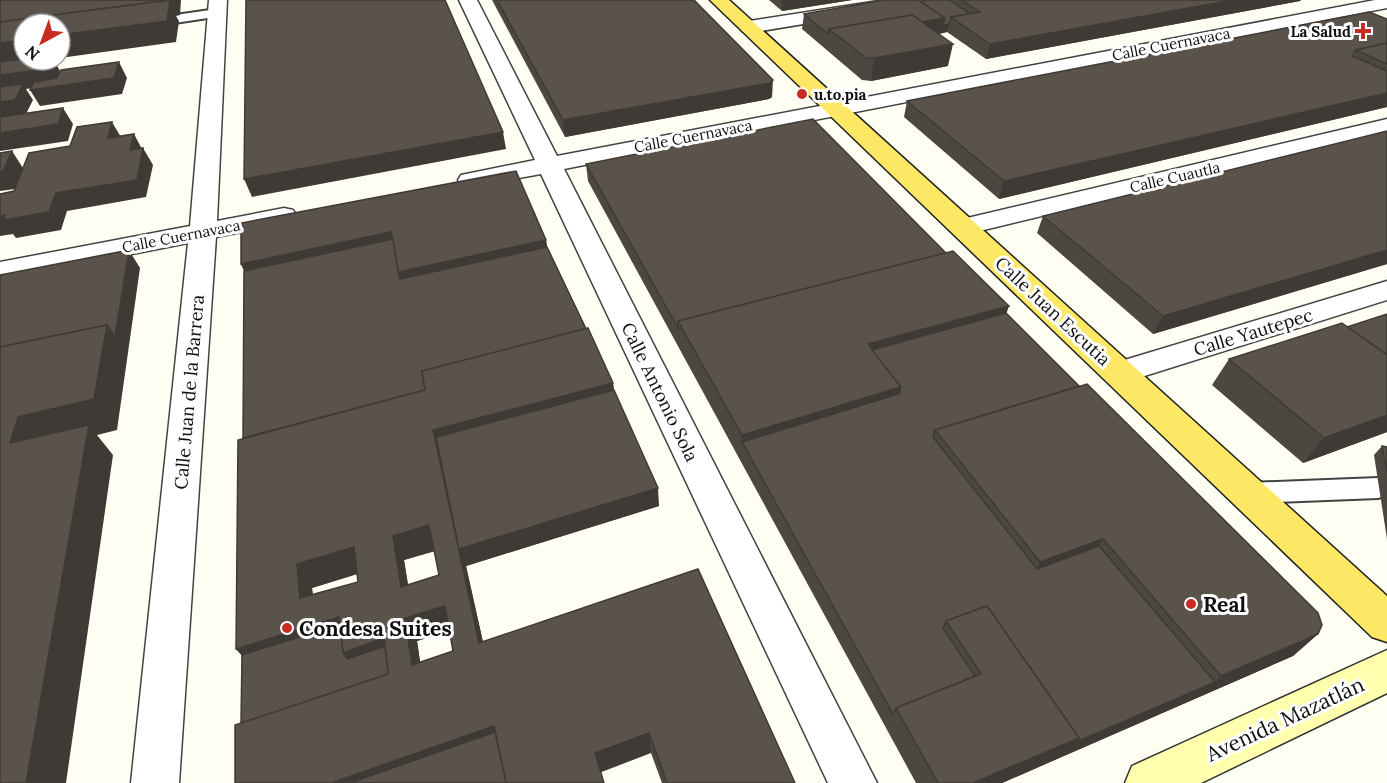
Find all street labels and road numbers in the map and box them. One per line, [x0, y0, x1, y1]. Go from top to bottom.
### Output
street label: Calle Cuernavaca [1110, 23, 1232, 65]
street label: Calle Cuernavaca [632, 115, 754, 157]
street label: Calle Cuautla [1128, 157, 1222, 197]
street label: Calle Cuernavaca [120, 215, 242, 257]
street label: Calle Juan Escutia [990, 252, 1116, 370]
street label: Calle Juan de la Barrera [169, 294, 209, 490]
street label: Calle Yautepec [1191, 303, 1315, 361]
street label: Calle Antonio Sola [616, 319, 704, 465]
street label: Avenida Mazatlán [1201, 670, 1368, 768]

